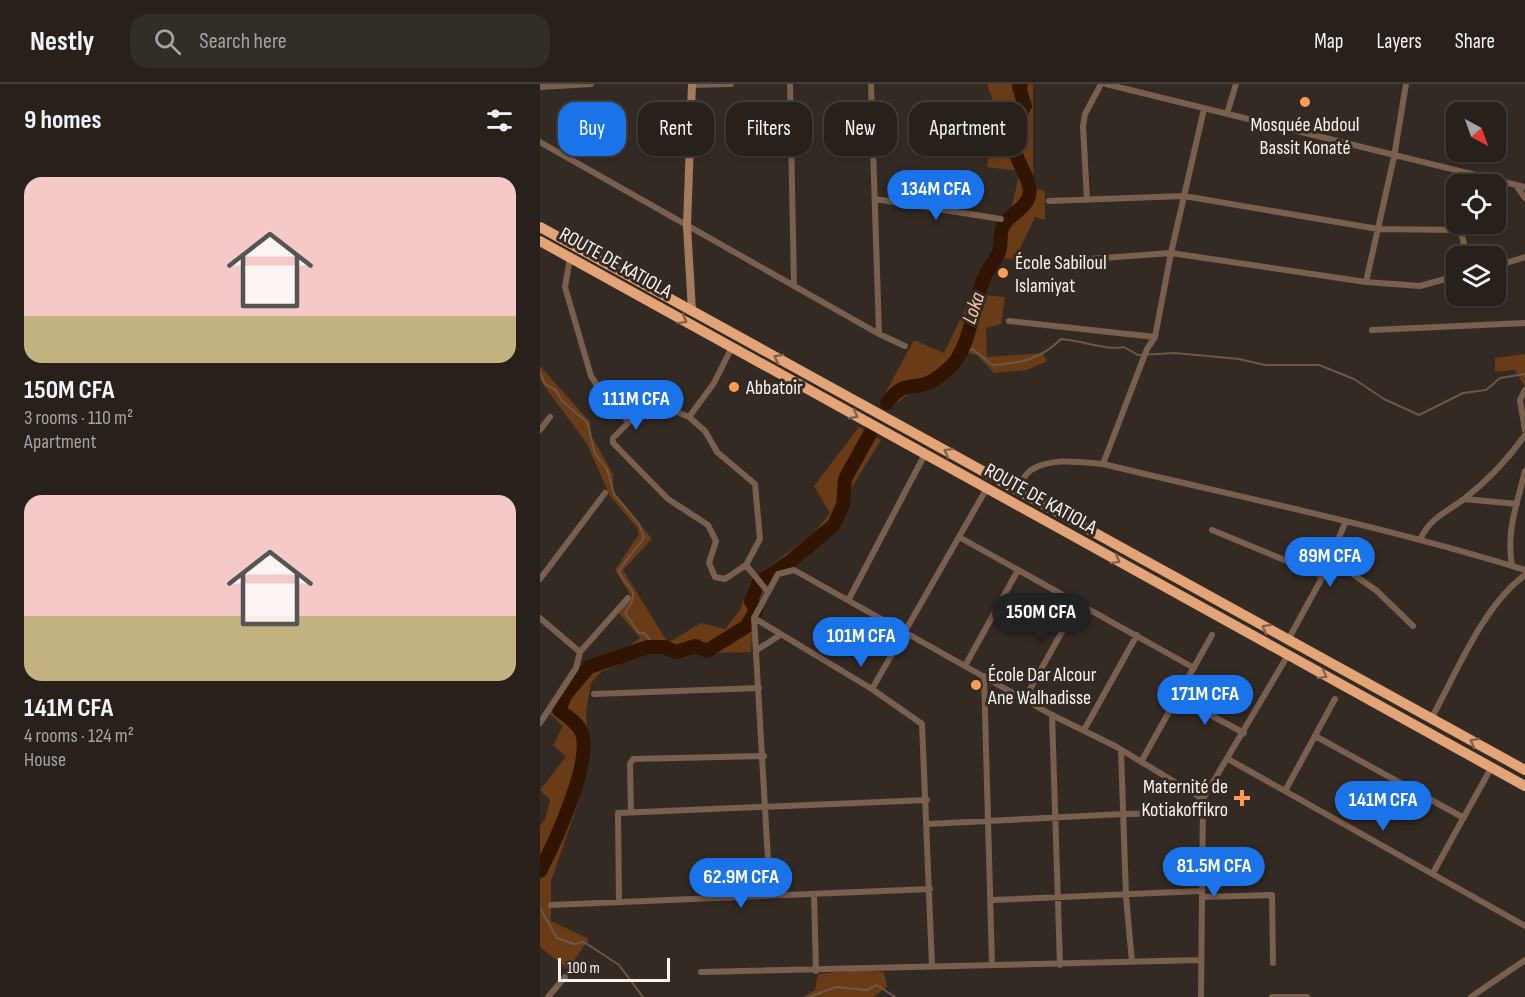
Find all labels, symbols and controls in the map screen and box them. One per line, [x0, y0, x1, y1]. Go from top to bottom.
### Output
search box [130, 14, 550, 68]
text: Nestly [30, 25, 94, 58]
icon: search [151, 25, 184, 58]
text: Search here [199, 28, 287, 55]
text: Map [1314, 29, 1343, 54]
text: Layers [1376, 29, 1422, 54]
text: Share [1455, 29, 1495, 54]
marker: Mosquée Abdoul Bassit Konaté [1298, 95, 1312, 109]
chip: Buy [558, 102, 626, 156]
chip: Rent [638, 102, 714, 156]
chip: Filters [726, 102, 812, 156]
chip: New [824, 102, 897, 156]
chip: Apartment [909, 102, 1027, 156]
north arrow [1446, 102, 1506, 162]
map controls [1446, 102, 1506, 306]
icon: filters [483, 104, 516, 137]
text: 9 homes [24, 105, 102, 136]
place label: Mosquée Abdoul Bassit Konaté [1250, 113, 1360, 160]
pin: 134M CFA [874, 170, 998, 221]
button: locate [1446, 174, 1506, 234]
text: 134M CFA [901, 177, 971, 201]
icon: home [216, 216, 324, 324]
street label: ROUTE DE KATIOLA [555, 222, 676, 304]
button: layers [1446, 246, 1506, 306]
place label: École Sabiloul Islamiyat [1015, 251, 1107, 298]
marker: École Sabiloul Islamiyat [996, 266, 1010, 280]
water label: Loka [956, 289, 991, 327]
one-way arrow [677, 313, 687, 324]
one-way arrow [773, 354, 784, 365]
text: 150M CFA [24, 375, 114, 406]
place label: Abbatoir [745, 376, 803, 400]
pin: 111M CFA [574, 380, 698, 431]
marker: Abbatoir [727, 380, 741, 394]
text: 111M CFA [603, 387, 669, 411]
text: 3 rooms · 110 m² [24, 406, 133, 430]
one-way arrow [847, 407, 858, 419]
text: Apartment [24, 430, 97, 454]
one-way arrow [944, 448, 955, 459]
street label: ROUTE DE KATIOLA [980, 458, 1101, 540]
icon: home [216, 534, 324, 642]
pin: 89M CFA [1275, 537, 1385, 588]
text: 89M CFA [1299, 544, 1361, 568]
one-way arrow [1110, 553, 1120, 565]
pin: 150M CFA [979, 593, 1103, 644]
text: 150M CFA [1006, 600, 1076, 624]
pin: 101M CFA [799, 617, 923, 668]
text: 101M CFA [827, 624, 895, 648]
one-way arrow [1262, 624, 1272, 635]
place label: École Dar Alcour Ane Walhadisse [987, 663, 1097, 710]
one-way arrow [1317, 668, 1327, 679]
pin: 171M CFA [1143, 675, 1267, 726]
marker: École Dar Alcour Ane Walhadisse [969, 678, 983, 692]
text: 171M CFA [1171, 682, 1239, 706]
text: 141M CFA [24, 693, 113, 724]
text: 4 rooms · 124 m² [24, 724, 134, 748]
one-way arrow [1470, 738, 1480, 749]
text: House [24, 748, 66, 772]
place label: Maternité de Kotiakoffikro [1141, 775, 1228, 822]
pin: 141M CFA [1321, 781, 1445, 832]
text: 141M CFA [1349, 788, 1417, 812]
marker: Maternité de Kotiakoffikro [1233, 789, 1251, 807]
pin: 81.5M CFA [1145, 847, 1283, 898]
text: 81.5M CFA [1177, 854, 1251, 878]
pin: 62.9M CFA [672, 858, 810, 909]
text: 62.9M CFA [703, 865, 779, 889]
scale bar [558, 955, 670, 982]
text: 100 m [567, 959, 600, 978]

